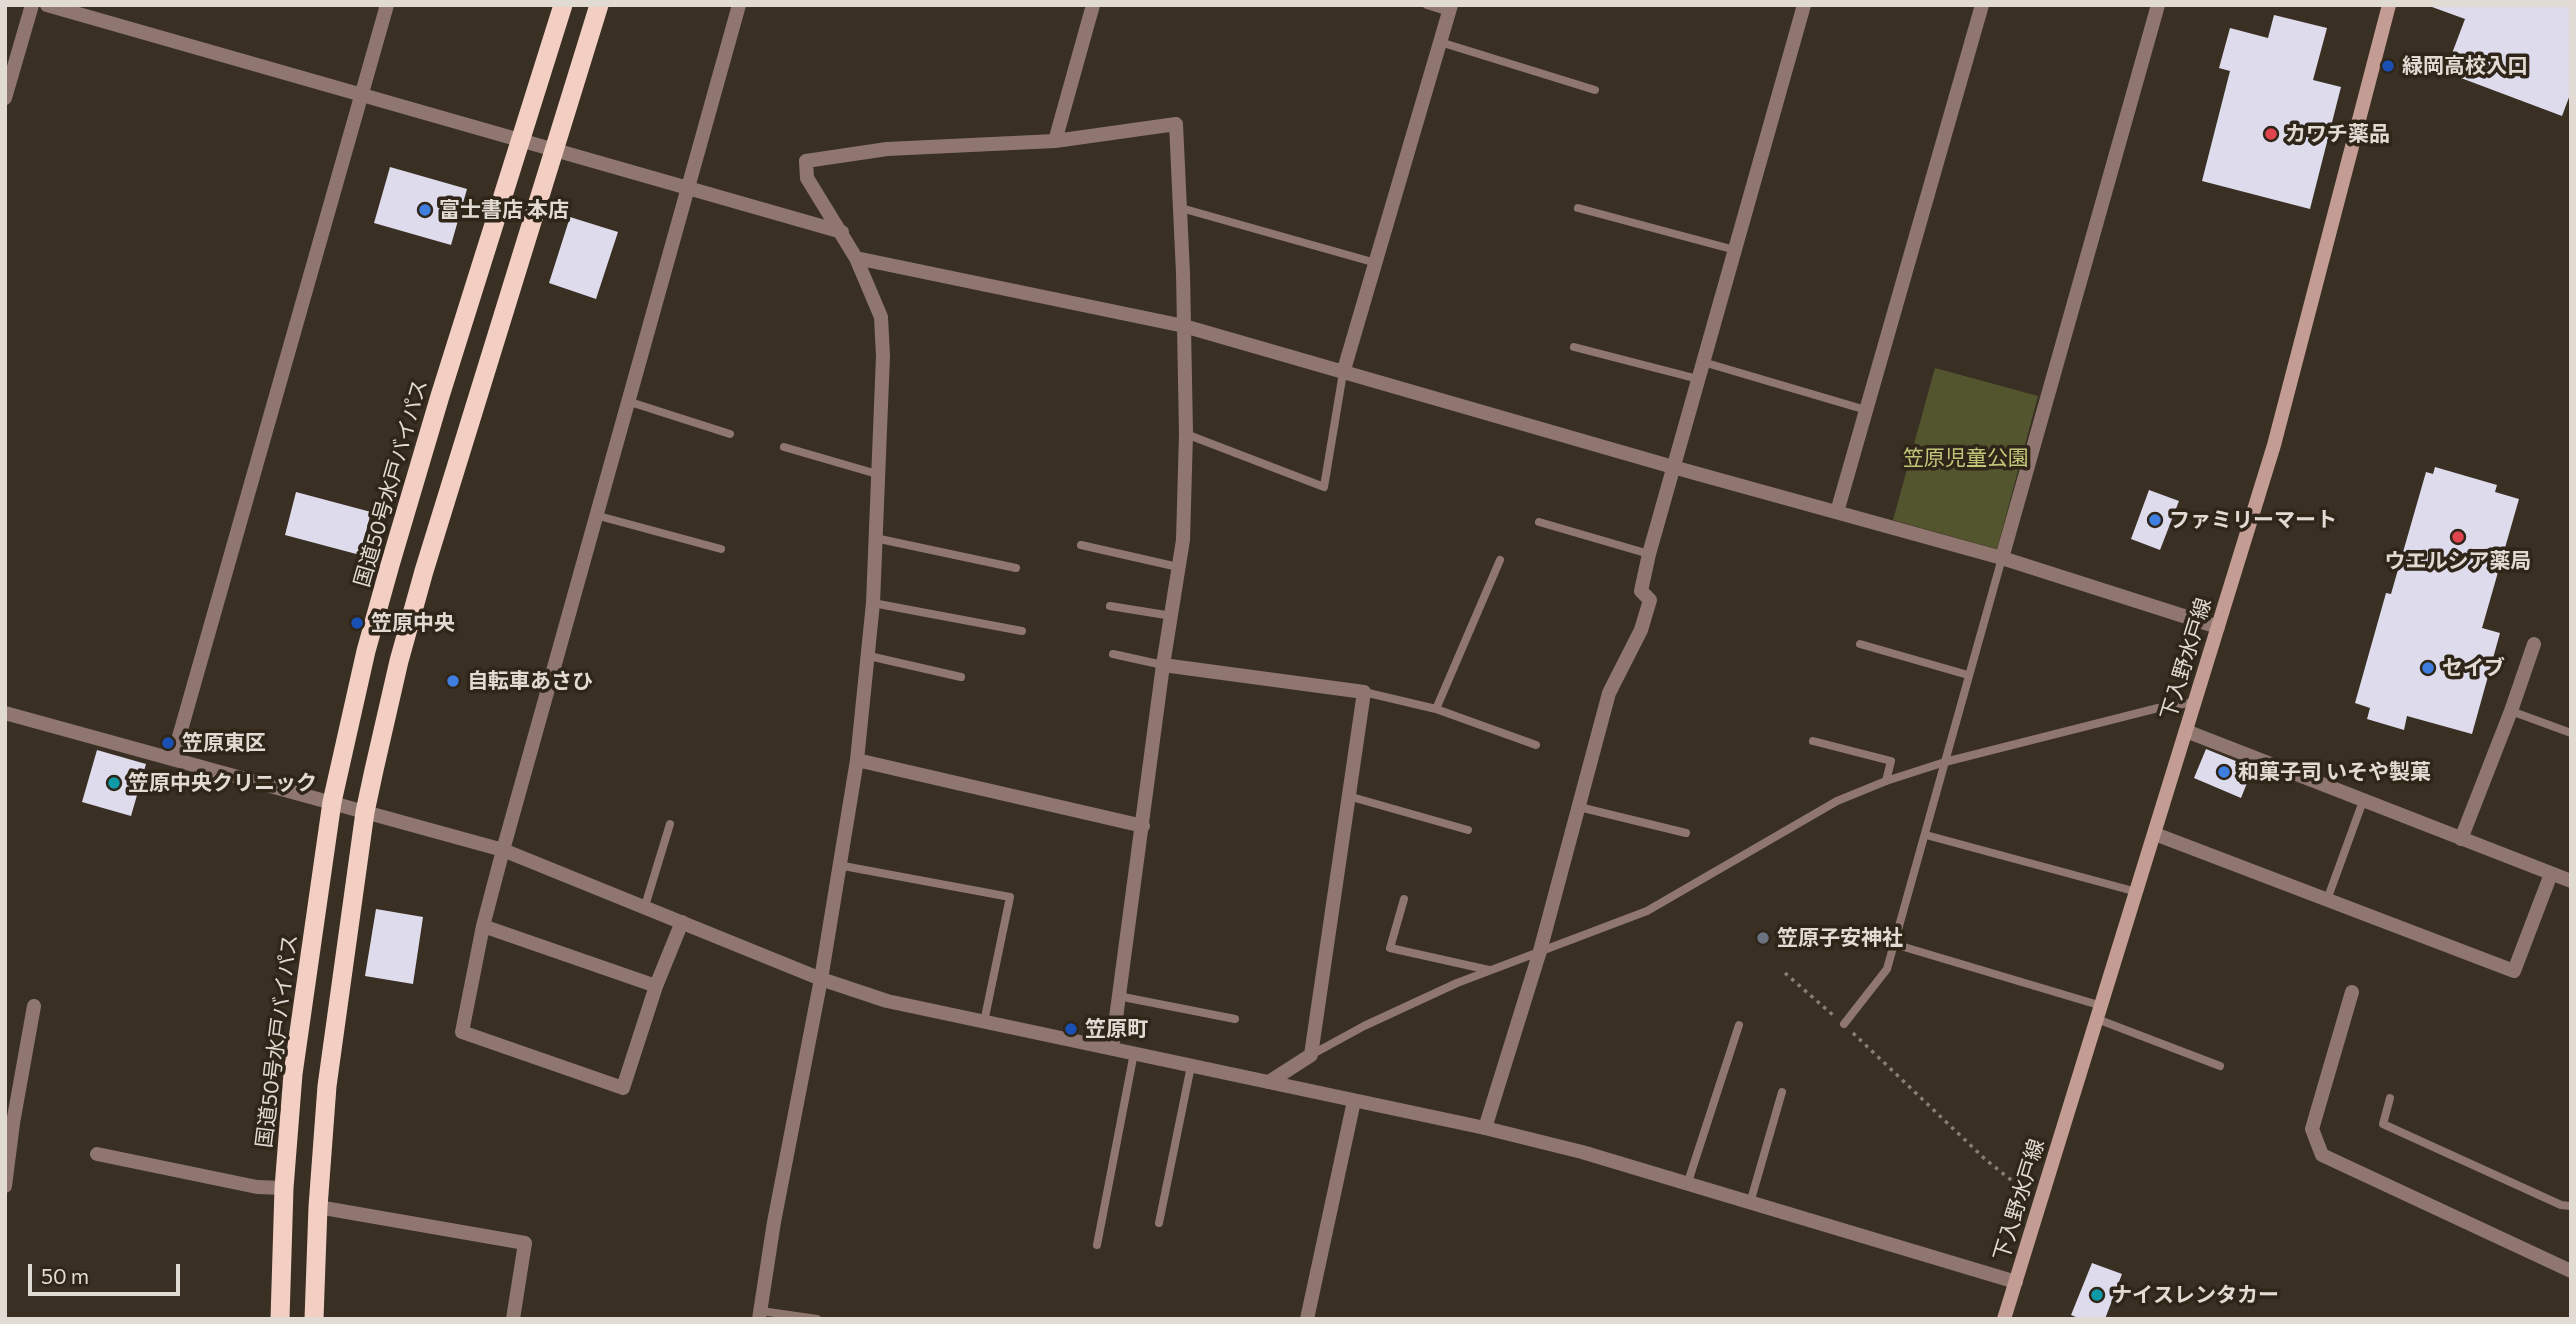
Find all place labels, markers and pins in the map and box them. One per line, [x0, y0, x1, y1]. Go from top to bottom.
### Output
place label: 緑岡高校入口 [2402, 53, 2528, 79]
marker: 緑岡高校入口 [2380, 58, 2396, 74]
place label: カワチ薬品 [2285, 121, 2390, 147]
marker: カワチ薬品 [2263, 126, 2279, 142]
place label: 富士書店 本店 [439, 197, 569, 223]
marker: 富士書店 本店 [417, 202, 433, 218]
place label: ファミリーマート [2169, 507, 2337, 533]
marker: ファミリーマート [2147, 512, 2163, 528]
marker: ウエルシア薬局 [2450, 529, 2466, 545]
place label: ウエルシア薬局 [2385, 548, 2531, 574]
place label: 笠原中央 [371, 610, 455, 636]
marker: 笠原中央 [349, 615, 365, 631]
place label: セイブ [2442, 655, 2505, 681]
marker: セイブ [2420, 660, 2436, 676]
place label: 自転車あさひ [467, 668, 593, 694]
marker: 自転車あさひ [445, 673, 461, 689]
place label: 笠原東区 [182, 730, 266, 756]
marker: 笠原東区 [160, 735, 176, 751]
place label: 和菓子司 いそや製菓 [2238, 759, 2431, 785]
marker: 和菓子司 いそや製菓 [2216, 764, 2232, 780]
place label: 笠原中央クリニック [128, 770, 317, 796]
marker: 笠原中央クリニック [106, 775, 122, 791]
place label: 笠原子安神社 [1777, 925, 1903, 951]
marker: 笠原子安神社 [1755, 930, 1771, 946]
place label: 笠原町 [1085, 1016, 1148, 1042]
marker: 笠原町 [1063, 1021, 1079, 1037]
place label: ナイスレンタカー [2111, 1282, 2279, 1308]
marker: ナイスレンタカー [2089, 1287, 2105, 1303]

